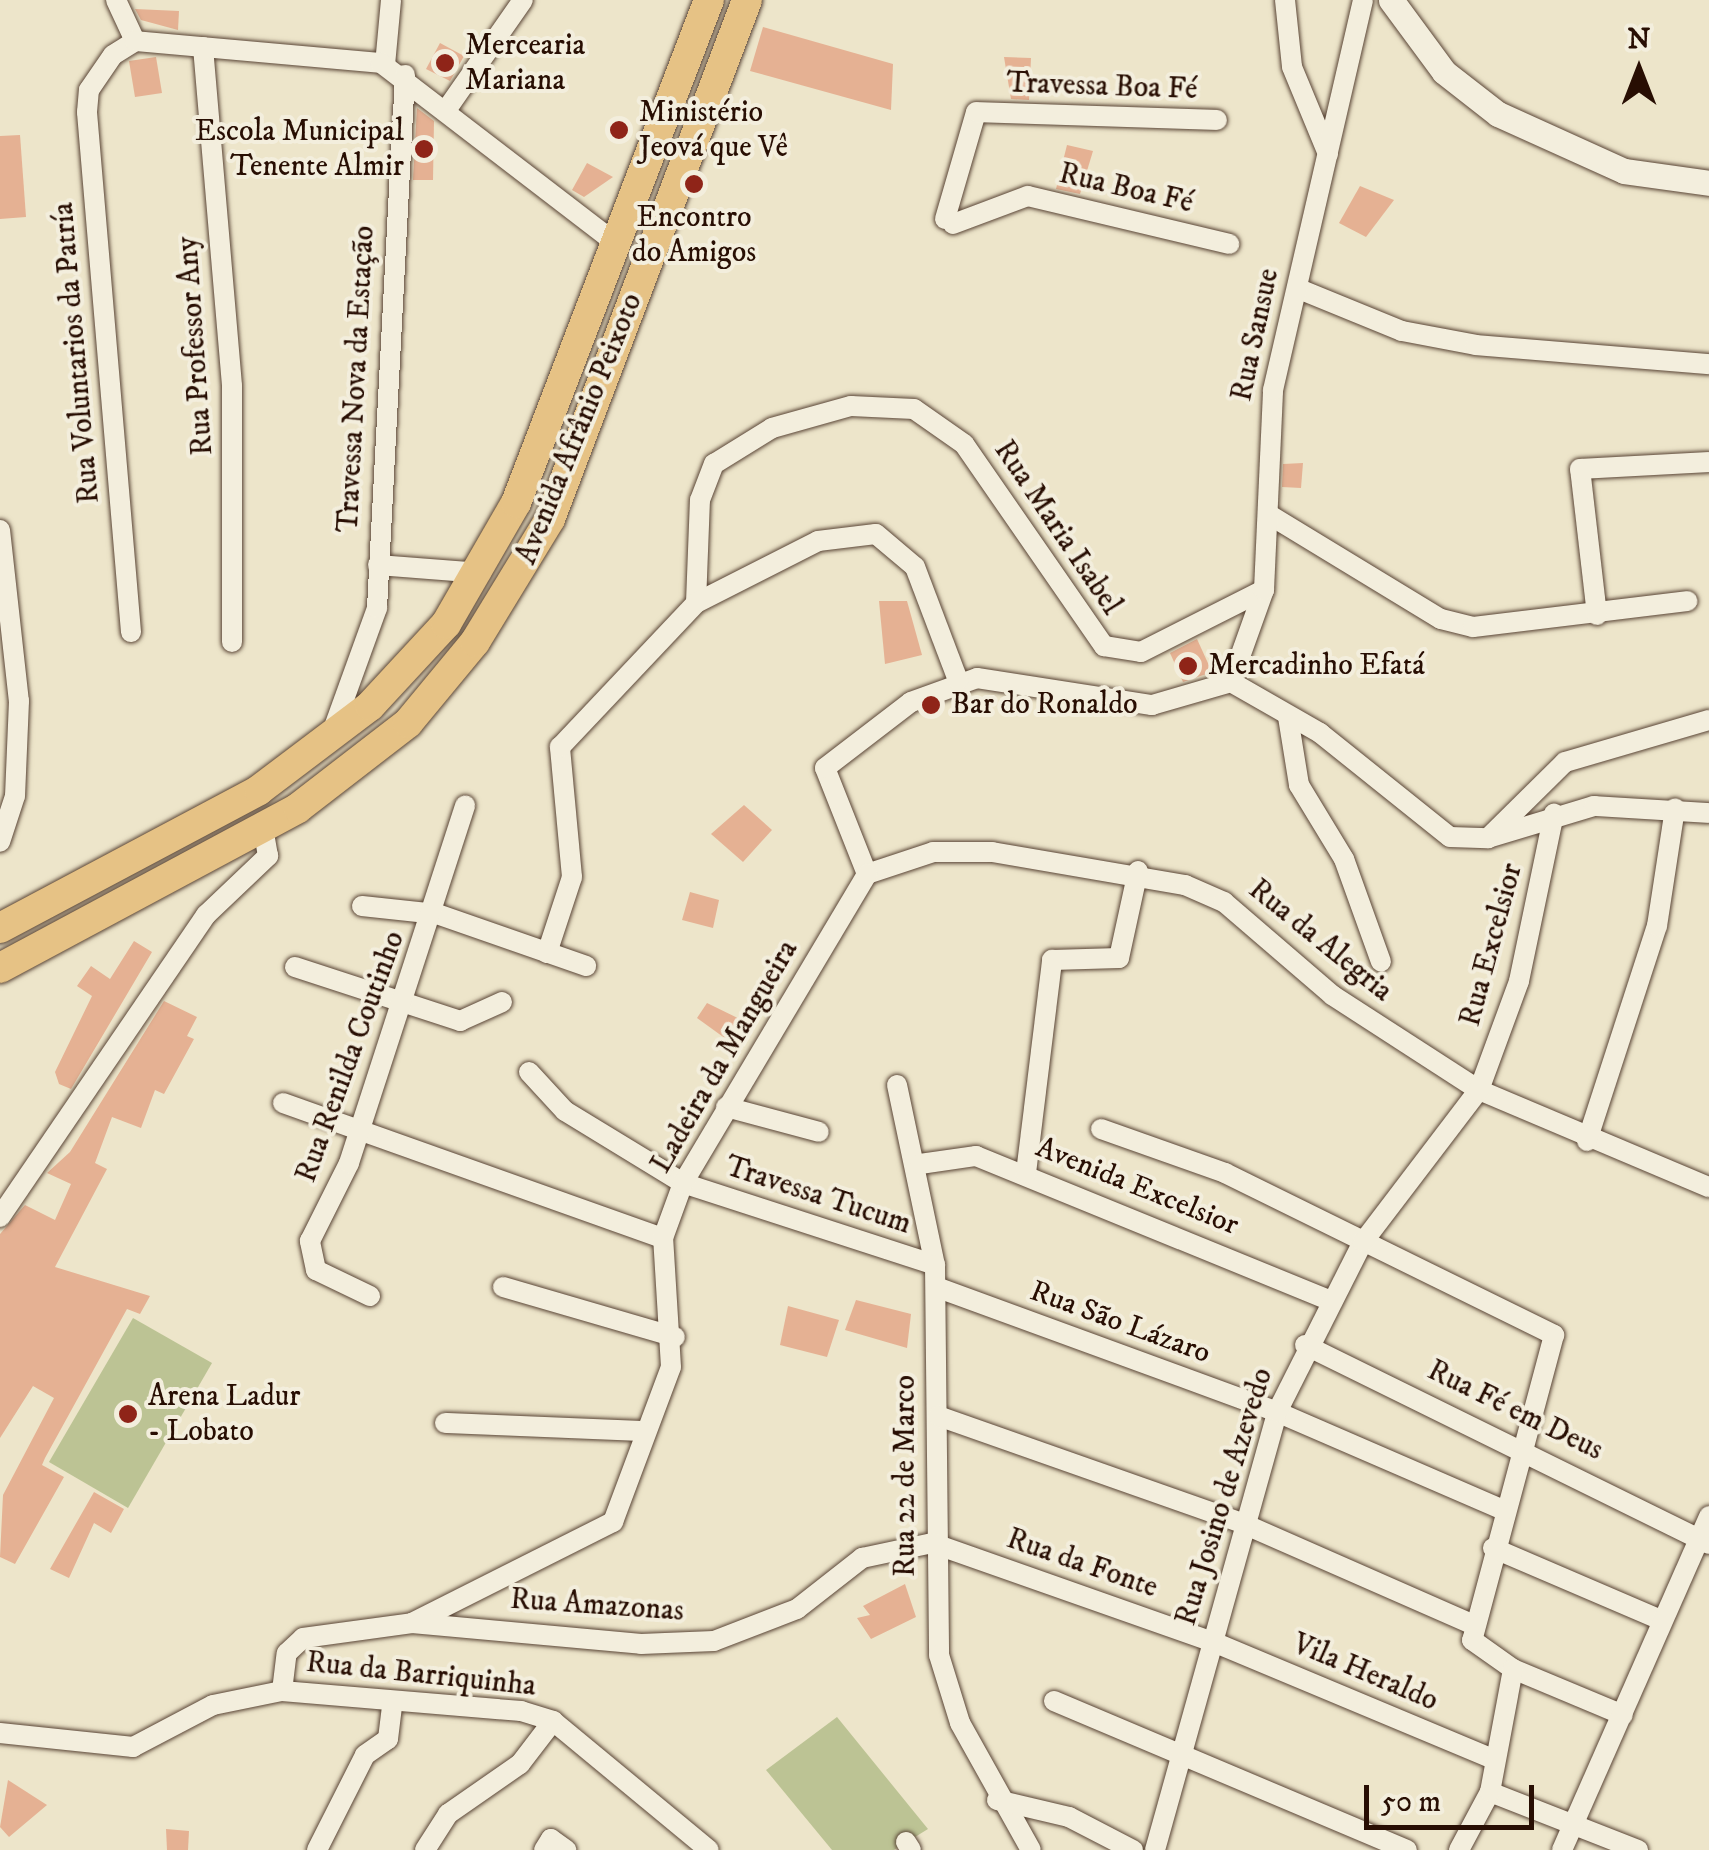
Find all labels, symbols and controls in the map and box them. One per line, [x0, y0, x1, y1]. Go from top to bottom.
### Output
north arrow [1589, 20, 1689, 120]
text: N [1628, 22, 1650, 57]
place label: Mercearia Mariana [465, 28, 585, 98]
marker: Mercearia Mariana [434, 52, 456, 74]
street label: Travessa Boa Fé [1006, 66, 1198, 108]
place label: Ministério Jeová que Vê [639, 95, 788, 166]
place label: Escola Municipal Tenente Almir [195, 114, 404, 184]
marker: Ministério Jeová que Vê [608, 119, 630, 141]
marker: Escola Municipal Tenente Almir [413, 138, 435, 160]
street label: Rua Boa Fé [1055, 156, 1197, 222]
marker: Encontro do Amigos [683, 173, 705, 195]
place label: Encontro do Amigos [632, 200, 756, 270]
street label: Rua Voluntarios da Patría [46, 201, 108, 505]
street label: Travessa Nova da Estação [331, 225, 383, 533]
street label: Rua Professor Any [170, 235, 222, 457]
street label: Rua Sansue [1224, 265, 1288, 405]
street label: Avenida Afrânio Peixoto [509, 288, 651, 570]
street label: Rua Maria Isabel [985, 434, 1129, 622]
place label: Mercadinho Efatá [1208, 648, 1425, 684]
marker: Mercadinho Efatá [1177, 655, 1199, 677]
place label: Bar do Ronaldo [951, 687, 1138, 723]
marker: Bar do Ronaldo [920, 694, 942, 716]
street label: Rua Excelsior [1453, 860, 1531, 1030]
street label: Rua da Alegria [1241, 872, 1399, 1010]
street label: Rua Renilda Coutinho [289, 926, 413, 1188]
street label: Ladeira da Mangueira [644, 934, 806, 1180]
street label: Avenida Excelsior [1030, 1130, 1244, 1244]
street label: Travessa Tucum [721, 1149, 915, 1243]
street label: Rua São Lázaro [1025, 1274, 1215, 1372]
street label: Rua Fé em Deus [1421, 1353, 1609, 1469]
street label: Rua Josino de Azevedo [1169, 1364, 1281, 1630]
street label: Rua 22 de Marco [888, 1375, 924, 1577]
place label: Arena Ladur - Lobato [148, 1379, 301, 1450]
marker: Arena Ladur - Lobato [117, 1403, 139, 1425]
street label: Rua da Fonte [1002, 1521, 1162, 1607]
street label: Rua Amazonas [509, 1582, 685, 1630]
street label: Vila Heraldo [1287, 1626, 1443, 1720]
street label: Rua da Barriquinha [304, 1645, 538, 1705]
scale bar [1369, 1765, 1539, 1827]
text: 50 m [1381, 1784, 1441, 1821]

